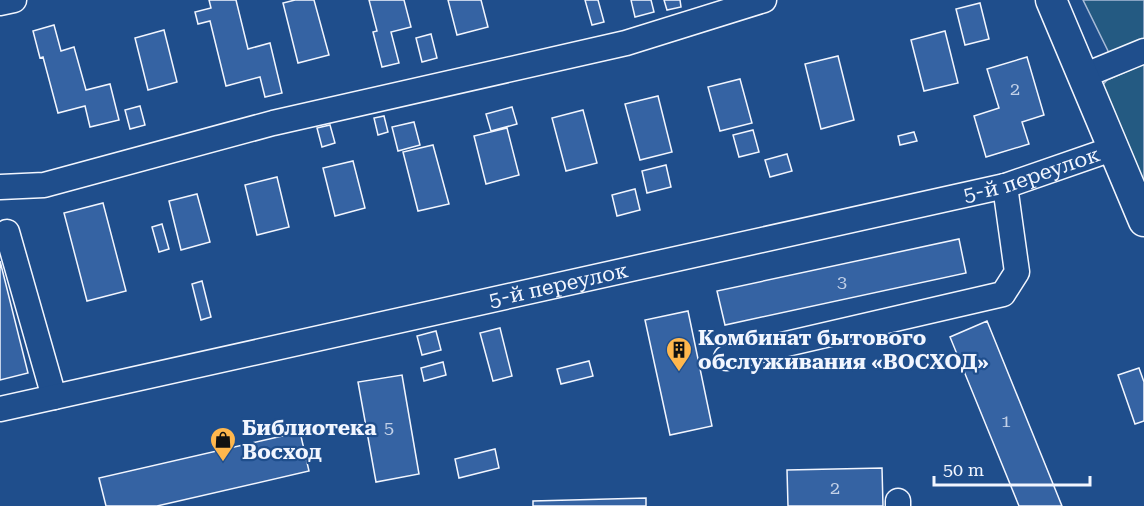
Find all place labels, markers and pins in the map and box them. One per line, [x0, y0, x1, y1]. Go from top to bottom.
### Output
place label: Комбинат бытового обслуживания «ВОСХОД» [698, 326, 989, 374]
building icon: Комбинат бытового обслуживания «ВОСХОД» [664, 335, 694, 373]
place label: Библиотека Восход [242, 416, 377, 464]
shop icon: Библиотека Восход [208, 425, 238, 463]

